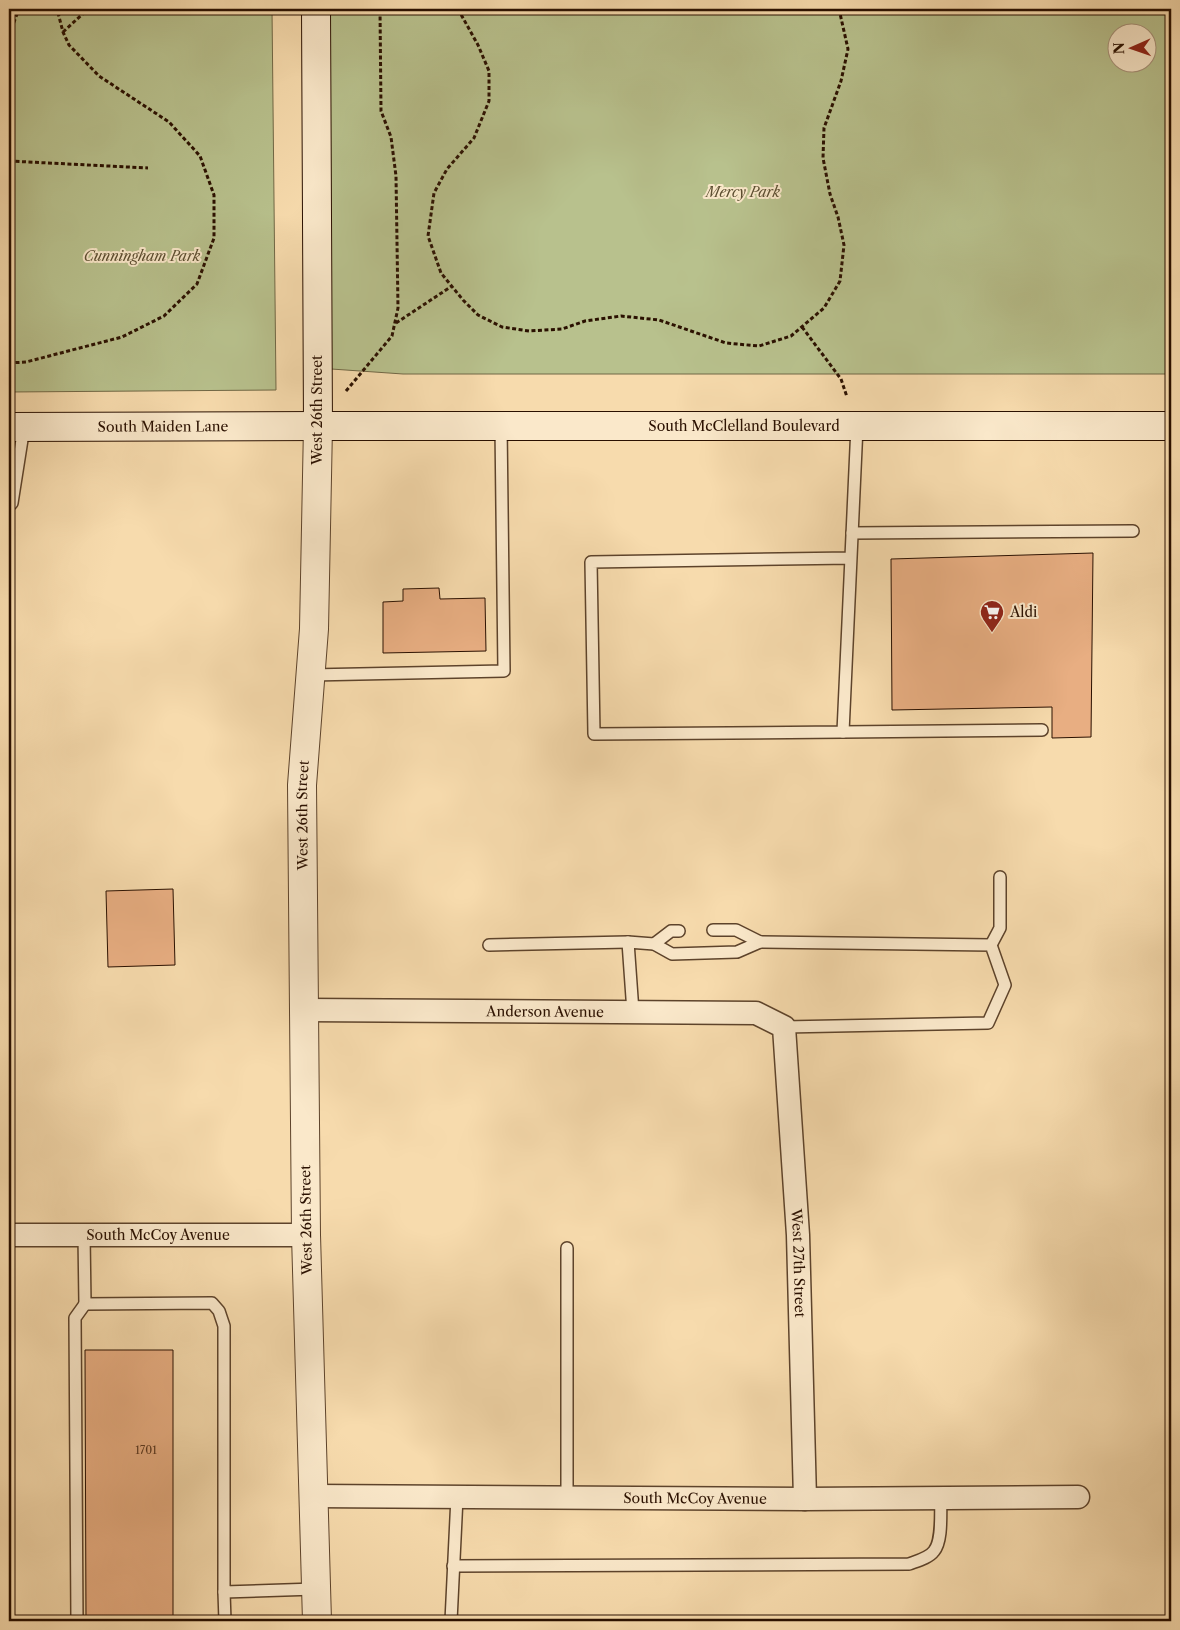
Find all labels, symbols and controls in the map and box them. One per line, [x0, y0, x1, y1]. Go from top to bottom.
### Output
north arrow [1108, 22, 1158, 72]
text: N [1110, 42, 1128, 55]
park label: Mercy Park [704, 183, 781, 201]
park label: Cunningham Park [84, 247, 201, 265]
street label: West 26th Street [308, 355, 326, 466]
street label: South Maiden Lane [98, 417, 229, 436]
street label: South McClelland Boulevard [648, 417, 840, 435]
supermarket icon: Aldi [979, 599, 1005, 633]
place label: Aldi [1009, 603, 1037, 621]
street label: West 26th Street [293, 759, 313, 871]
street label: Anderson Avenue [485, 1002, 604, 1021]
street label: West 26th Street [296, 1165, 316, 1276]
street label: West 27th Street [787, 1207, 809, 1318]
street label: South McCoy Avenue [86, 1226, 230, 1244]
house number: 1701 [135, 1443, 157, 1457]
street label: South McCoy Avenue [623, 1489, 767, 1508]

